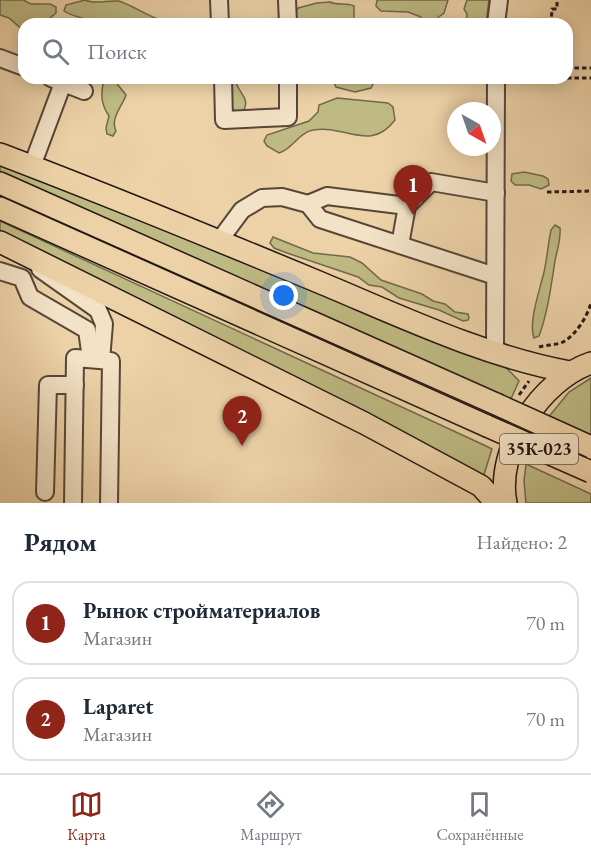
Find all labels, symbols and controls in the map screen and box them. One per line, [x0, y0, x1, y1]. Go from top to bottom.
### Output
search box [18, 18, 573, 84]
icon: search [39, 35, 72, 68]
text: Поиск [87, 37, 147, 66]
north arrow [447, 102, 501, 156]
pin: 1 [394, 166, 432, 215]
your location [269, 281, 298, 310]
pin: 2 [222, 396, 262, 446]
road number: 35К-023 [500, 434, 578, 464]
text: Рядом [24, 525, 97, 559]
text: Найдено: 2 [476, 529, 567, 555]
text: Рынок стройматериалов [83, 596, 320, 625]
text: 1 [40, 610, 51, 636]
text: 70 m [526, 610, 565, 636]
text: Магазин [83, 625, 152, 651]
text: Laparet [83, 692, 153, 721]
text: 2 [40, 706, 51, 732]
text: 70 m [526, 706, 565, 732]
text: Магазин [83, 721, 152, 747]
tab: Карта [67, 788, 106, 845]
tab: Маршрут [240, 788, 302, 845]
tab: Сохранённые [436, 788, 524, 845]

